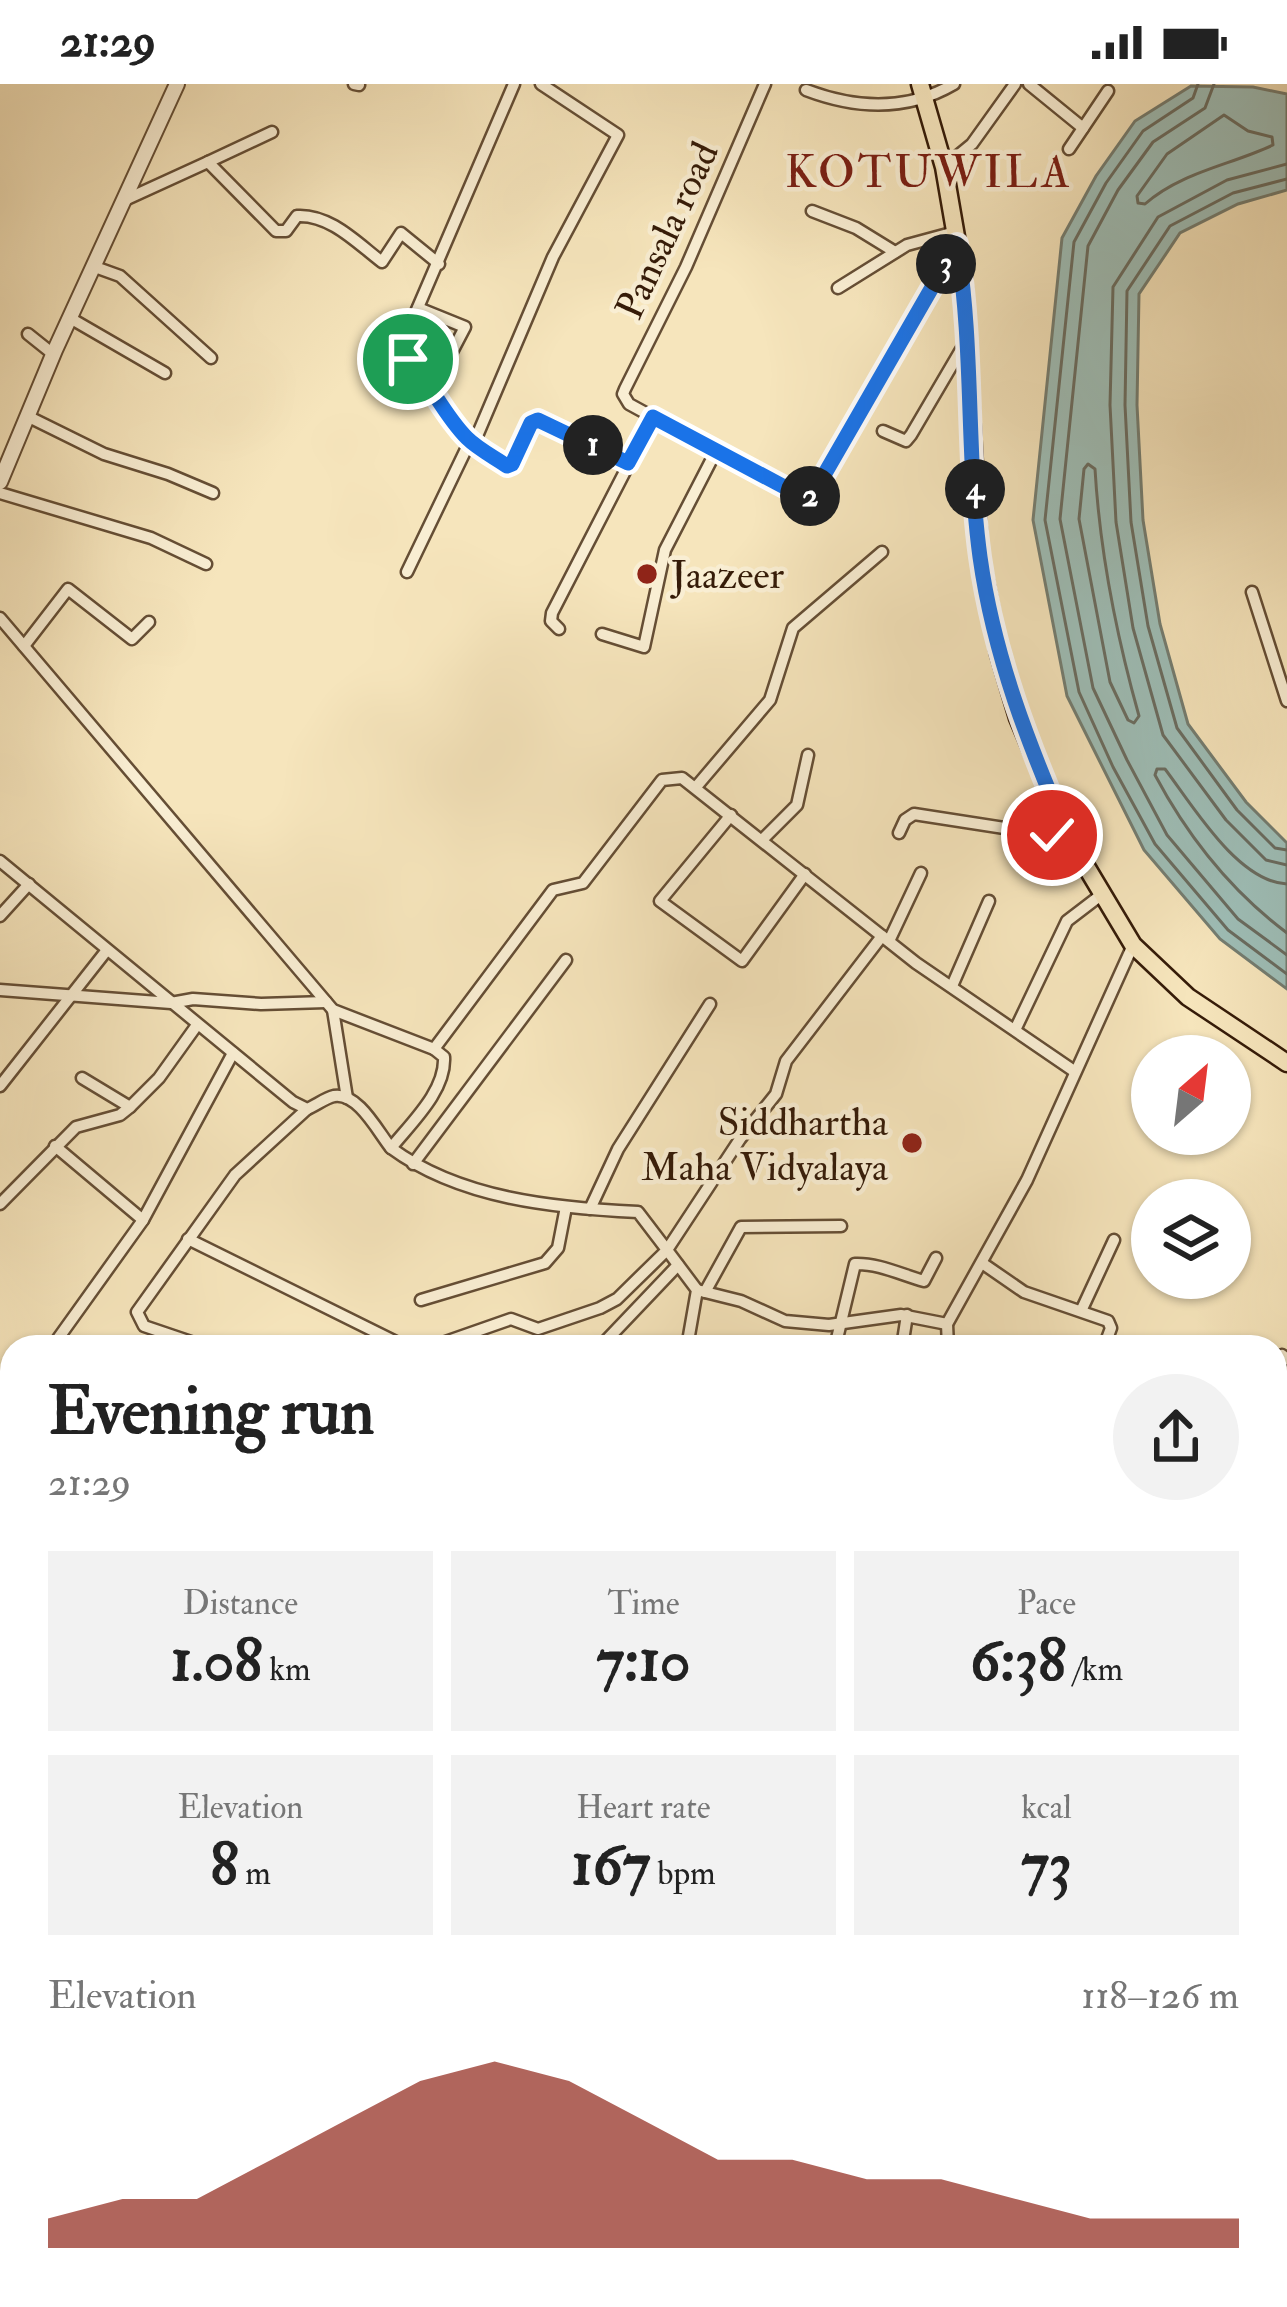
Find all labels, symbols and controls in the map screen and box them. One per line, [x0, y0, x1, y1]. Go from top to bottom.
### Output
text: 21:29 [60, 14, 156, 70]
street label: Pansala road [605, 134, 730, 327]
district label: KOTUWILA [785, 145, 1073, 201]
pin: 3 [916, 234, 976, 294]
text: 3 [940, 243, 952, 284]
pin [357, 308, 459, 410]
icon: arrive [375, 326, 441, 392]
pin: 1 [563, 415, 623, 475]
text: 1 [587, 424, 599, 465]
pin: 4 [945, 459, 1005, 519]
pin: 2 [780, 466, 840, 526]
text: 4 [966, 468, 984, 509]
text: 2 [802, 475, 818, 516]
place label: Jaazeer [670, 551, 784, 600]
marker: Jaazeer [634, 561, 660, 587]
pin [1001, 784, 1103, 886]
icon: check [1019, 802, 1085, 868]
north arrow [1131, 1035, 1251, 1155]
map controls [1131, 1035, 1251, 1299]
place label: Siddhartha Maha Vidyalaya [641, 1098, 889, 1192]
marker: Siddhartha Maha Vidyalaya [899, 1130, 925, 1156]
button: layers [1131, 1179, 1251, 1299]
text: Evening run [48, 1371, 374, 1454]
button: share [1113, 1374, 1239, 1500]
text: 21:29 [48, 1458, 131, 1507]
text: Distance [183, 1583, 298, 1624]
text: Time [607, 1583, 680, 1624]
text: Pace [1017, 1583, 1076, 1624]
text: 1.08 [170, 1624, 262, 1699]
text: 7:10 [596, 1624, 691, 1699]
text: 6:38 [970, 1624, 1066, 1699]
text: km [262, 1649, 311, 1690]
text: /km [1066, 1649, 1123, 1690]
text: Elevation [178, 1787, 303, 1828]
text: Heart rate [576, 1787, 711, 1828]
text: kcal [1021, 1787, 1072, 1828]
text: 8 [210, 1828, 238, 1903]
text: 167 [571, 1828, 650, 1903]
text: 73 [1021, 1828, 1072, 1903]
text: m [238, 1853, 271, 1894]
text: bpm [650, 1853, 716, 1894]
text: Elevation [48, 1971, 197, 2020]
text: 118–126 m [1081, 1971, 1239, 2020]

